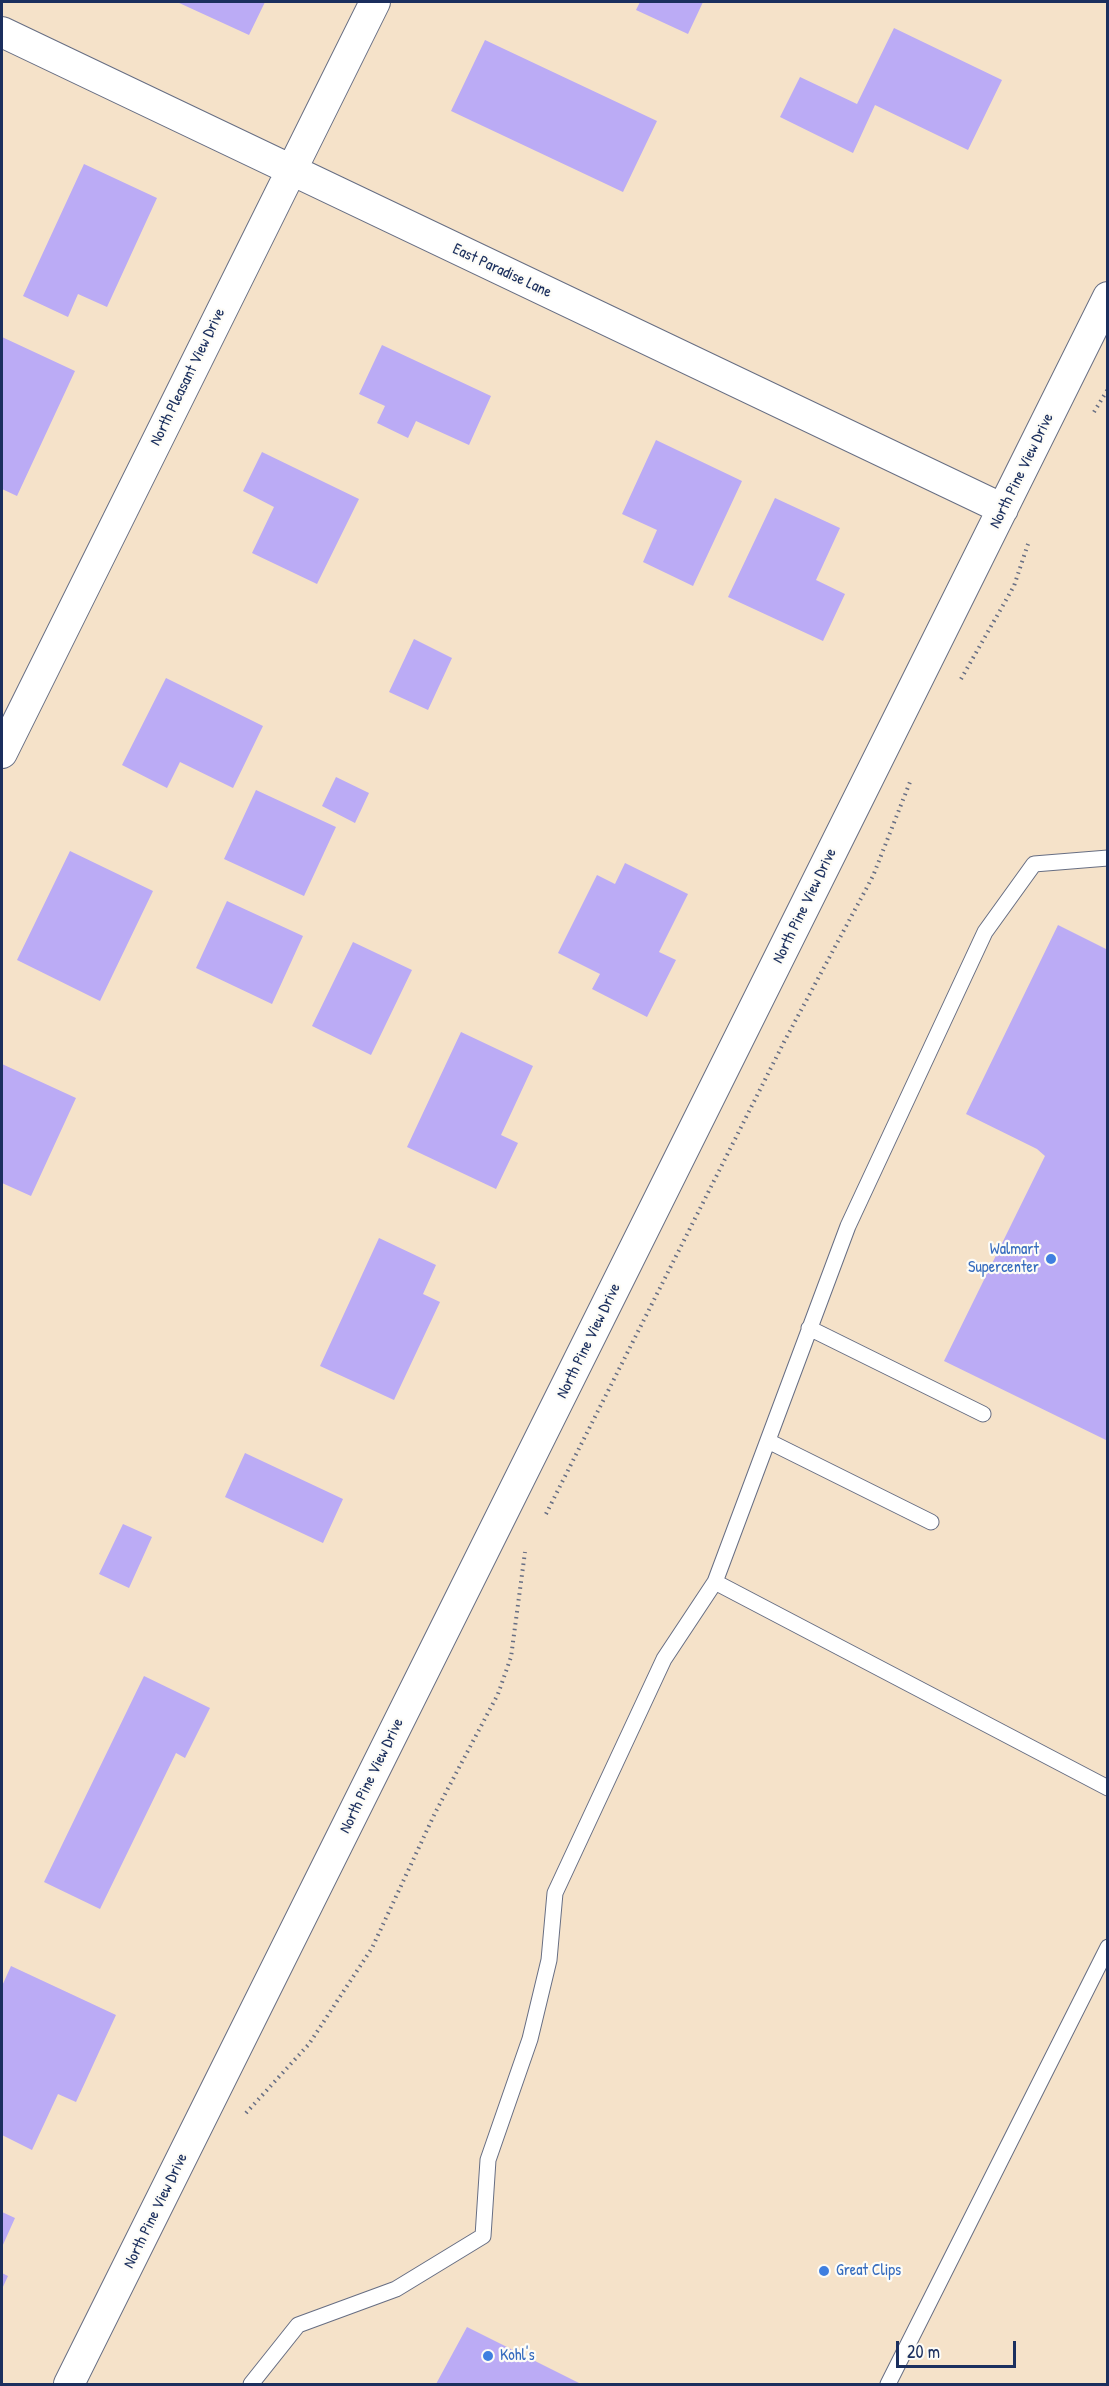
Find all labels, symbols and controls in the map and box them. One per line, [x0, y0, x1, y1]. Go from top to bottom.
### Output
street label: East Paradise Lane [449, 240, 555, 302]
street label: North Pleasant View Drive [146, 305, 230, 449]
street label: North Pine View Drive [986, 410, 1058, 532]
street label: North Pine View Drive [769, 845, 841, 967]
place label: Walmart Supercenter [968, 1240, 1039, 1278]
marker: Walmart Supercenter [1044, 1252, 1058, 1266]
street label: North Pine View Drive [553, 1280, 625, 1402]
street label: North Pine View Drive [336, 1715, 408, 1837]
street label: North Pine View Drive [120, 2150, 192, 2272]
place label: Great Clips [836, 2261, 901, 2281]
marker: Great Clips [817, 2264, 831, 2278]
scale bar [899, 2329, 1019, 2367]
text: 20 m [907, 2339, 940, 2364]
place label: Kohl's [500, 2346, 535, 2366]
marker: Kohl's [481, 2349, 495, 2363]

